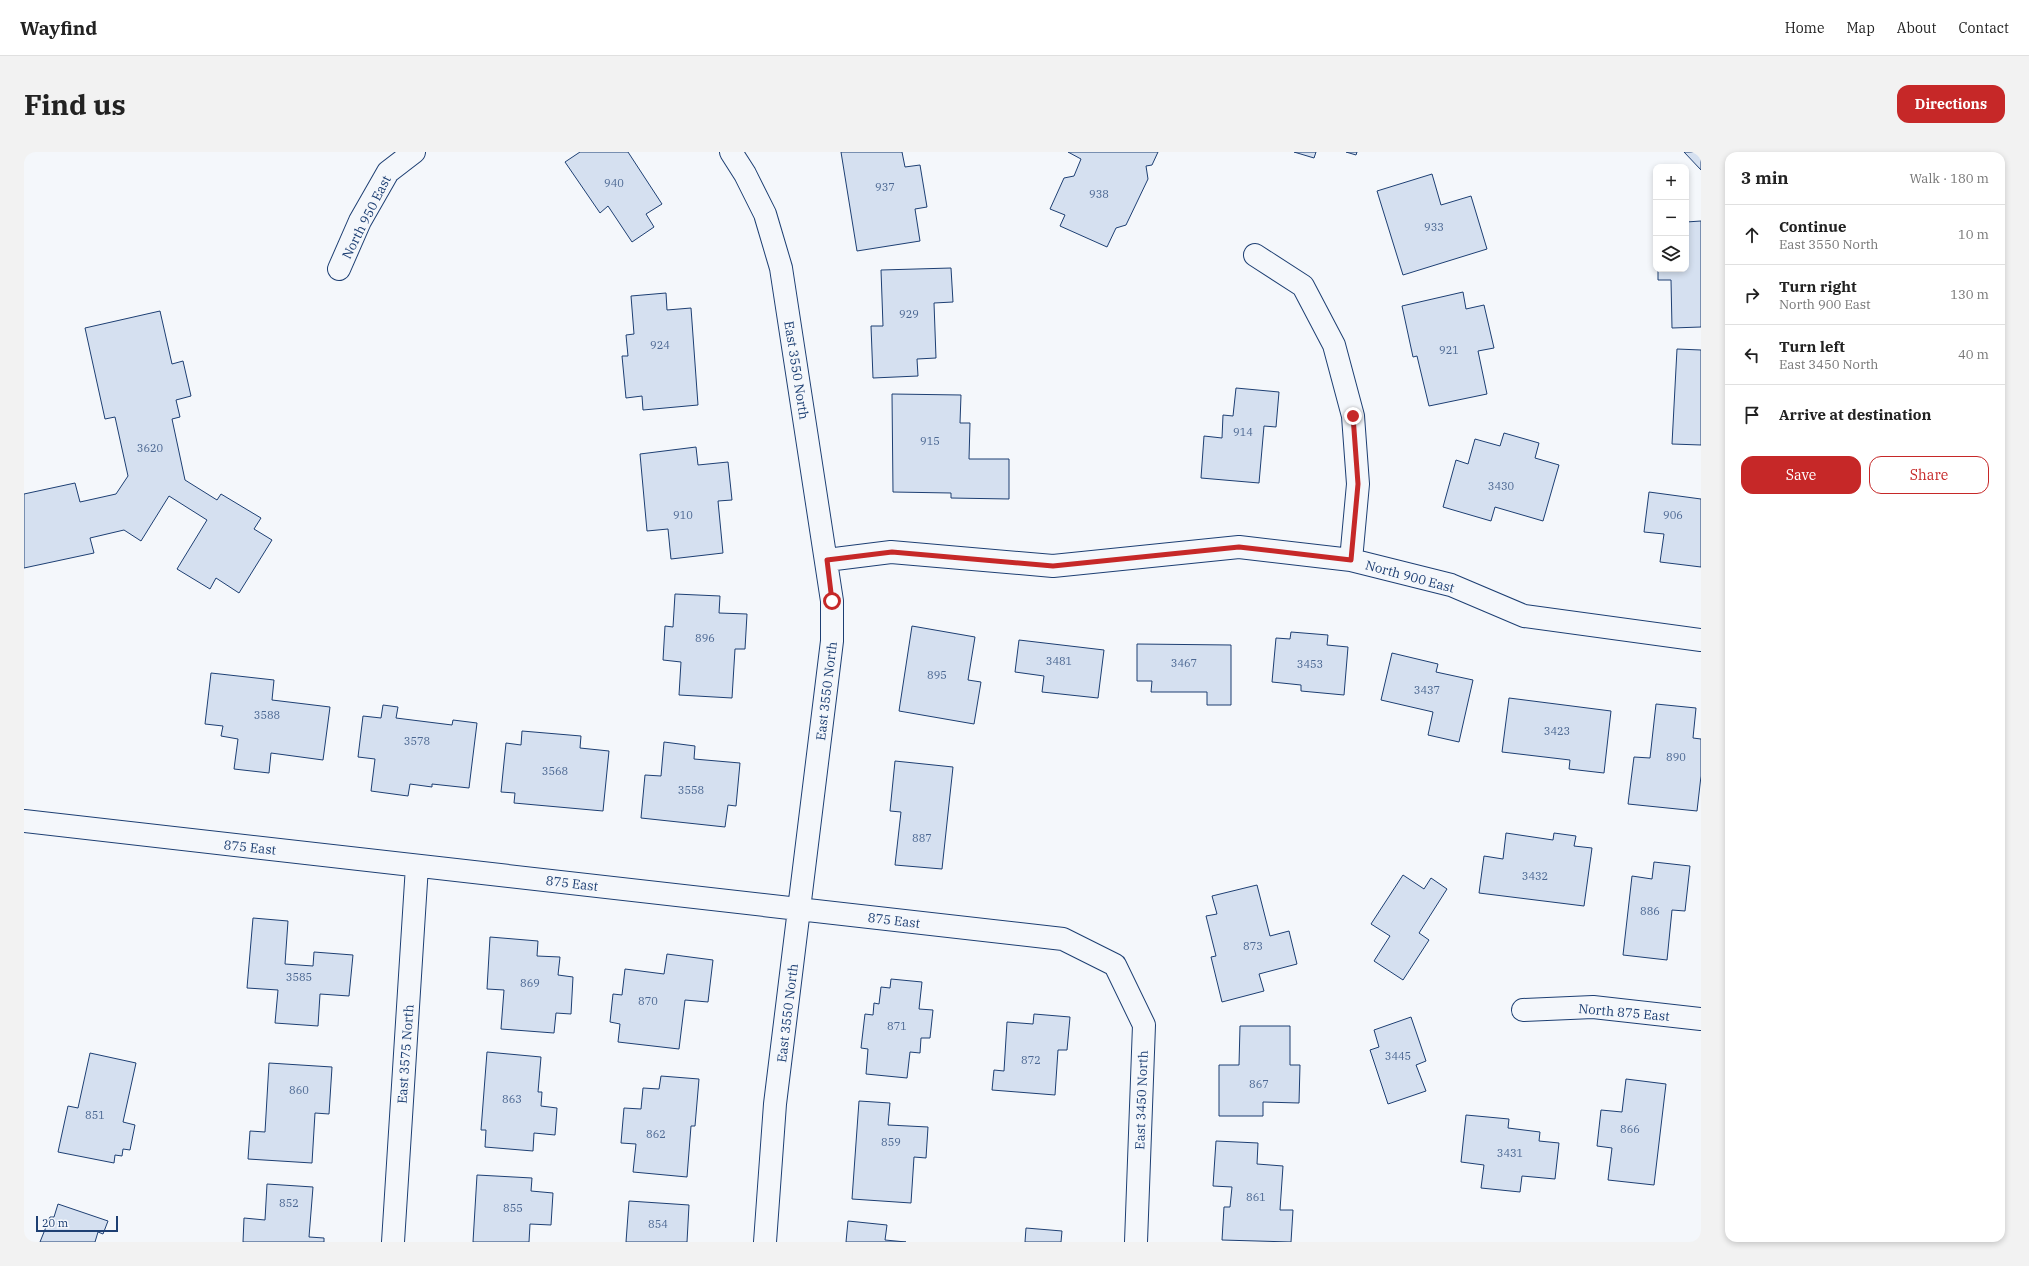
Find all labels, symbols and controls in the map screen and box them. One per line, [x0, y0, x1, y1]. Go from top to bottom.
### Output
text: Wayfind [20, 16, 97, 40]
text: Home [1785, 19, 1824, 37]
text: Map [1846, 19, 1875, 37]
text: About [1897, 19, 1936, 37]
text: Contact [1958, 19, 2009, 37]
button: Directions [1897, 85, 2005, 123]
text: Find us [24, 86, 126, 123]
map controls [1653, 164, 1689, 272]
button: + [1653, 164, 1689, 200]
text: 3 min [1741, 167, 1789, 189]
text: Walk · 180 m [1910, 170, 1989, 187]
street label: North 950 East [338, 172, 395, 262]
house number: 940 [604, 176, 624, 190]
house number: 937 [875, 180, 895, 194]
house number: 938 [1089, 187, 1109, 201]
button: − [1653, 200, 1689, 236]
text: Continue [1779, 217, 1846, 236]
house number: 933 [1424, 220, 1444, 234]
icon: ahead [1741, 224, 1763, 246]
text: 10 m [1958, 226, 1989, 243]
button: layers [1653, 236, 1689, 272]
text: East 3550 North [1779, 236, 1878, 253]
text: Turn right [1779, 277, 1857, 296]
icon: right [1741, 284, 1763, 306]
text: 130 m [1950, 286, 1989, 303]
text: North 900 East [1779, 296, 1871, 313]
house number: 929 [899, 307, 919, 321]
street label: East 3550 North [780, 320, 813, 421]
text: Turn left [1779, 337, 1845, 356]
house number: 924 [650, 338, 670, 352]
house number: 921 [1439, 343, 1459, 357]
icon: left [1741, 344, 1763, 366]
text: 40 m [1958, 346, 1989, 363]
text: East 3450 North [1779, 356, 1878, 373]
icon: arrive [1741, 404, 1763, 426]
text: Arrive at destination [1779, 405, 1931, 424]
route end [1344, 407, 1362, 425]
house number: 914 [1233, 425, 1253, 439]
house number: 915 [920, 434, 940, 448]
house number: 3620 [137, 441, 164, 455]
button: Save [1741, 456, 1861, 494]
button: Share [1869, 456, 1989, 494]
house number: 3430 [1488, 479, 1515, 493]
house number: 910 [673, 508, 693, 522]
house number: 906 [1663, 508, 1683, 522]
street label: North 900 East [1363, 556, 1457, 597]
route start [823, 592, 841, 610]
house number: 896 [695, 631, 715, 645]
street label: East 3550 North [812, 641, 841, 741]
house number: 3481 [1046, 654, 1072, 668]
house number: 3467 [1171, 656, 1197, 670]
house number: 3453 [1297, 657, 1323, 671]
house number: 895 [927, 668, 947, 682]
house number: 3437 [1414, 683, 1440, 697]
house number: 3588 [254, 708, 280, 722]
house number: 3423 [1544, 724, 1570, 738]
house number: 3578 [404, 734, 430, 748]
house number: 890 [1666, 750, 1686, 764]
house number: 3568 [542, 764, 568, 778]
house number: 3558 [678, 783, 704, 797]
house number: 887 [912, 831, 932, 845]
street label: 875 East [223, 836, 277, 859]
house number: 3432 [1522, 869, 1548, 883]
street label: 875 East [545, 872, 600, 895]
house number: 886 [1640, 904, 1660, 918]
street label: 875 East [867, 909, 922, 932]
house number: 873 [1243, 939, 1263, 953]
street label: East 3550 North [773, 963, 802, 1063]
house number: 3585 [286, 970, 312, 984]
house number: 869 [520, 976, 540, 990]
house number: 870 [638, 994, 658, 1008]
street label: North 875 East [1578, 1000, 1671, 1025]
street label: East 3575 North [394, 1004, 417, 1104]
house number: 871 [887, 1019, 907, 1033]
house number: 3445 [1385, 1049, 1411, 1063]
street label: East 3450 North [1131, 1050, 1152, 1150]
house number: 872 [1021, 1053, 1041, 1067]
house number: 867 [1249, 1077, 1269, 1091]
house number: 860 [289, 1083, 309, 1097]
house number: 863 [502, 1092, 522, 1106]
house number: 851 [85, 1108, 105, 1122]
house number: 866 [1620, 1122, 1640, 1136]
house number: 862 [646, 1127, 666, 1141]
house number: 859 [881, 1135, 901, 1149]
house number: 3431 [1497, 1146, 1523, 1160]
house number: 861 [1246, 1190, 1266, 1204]
house number: 852 [279, 1196, 299, 1210]
house number: 855 [503, 1201, 523, 1215]
scale bar [36, 1214, 118, 1233]
text: 20 m [42, 1216, 68, 1230]
house number: 854 [648, 1217, 668, 1231]

